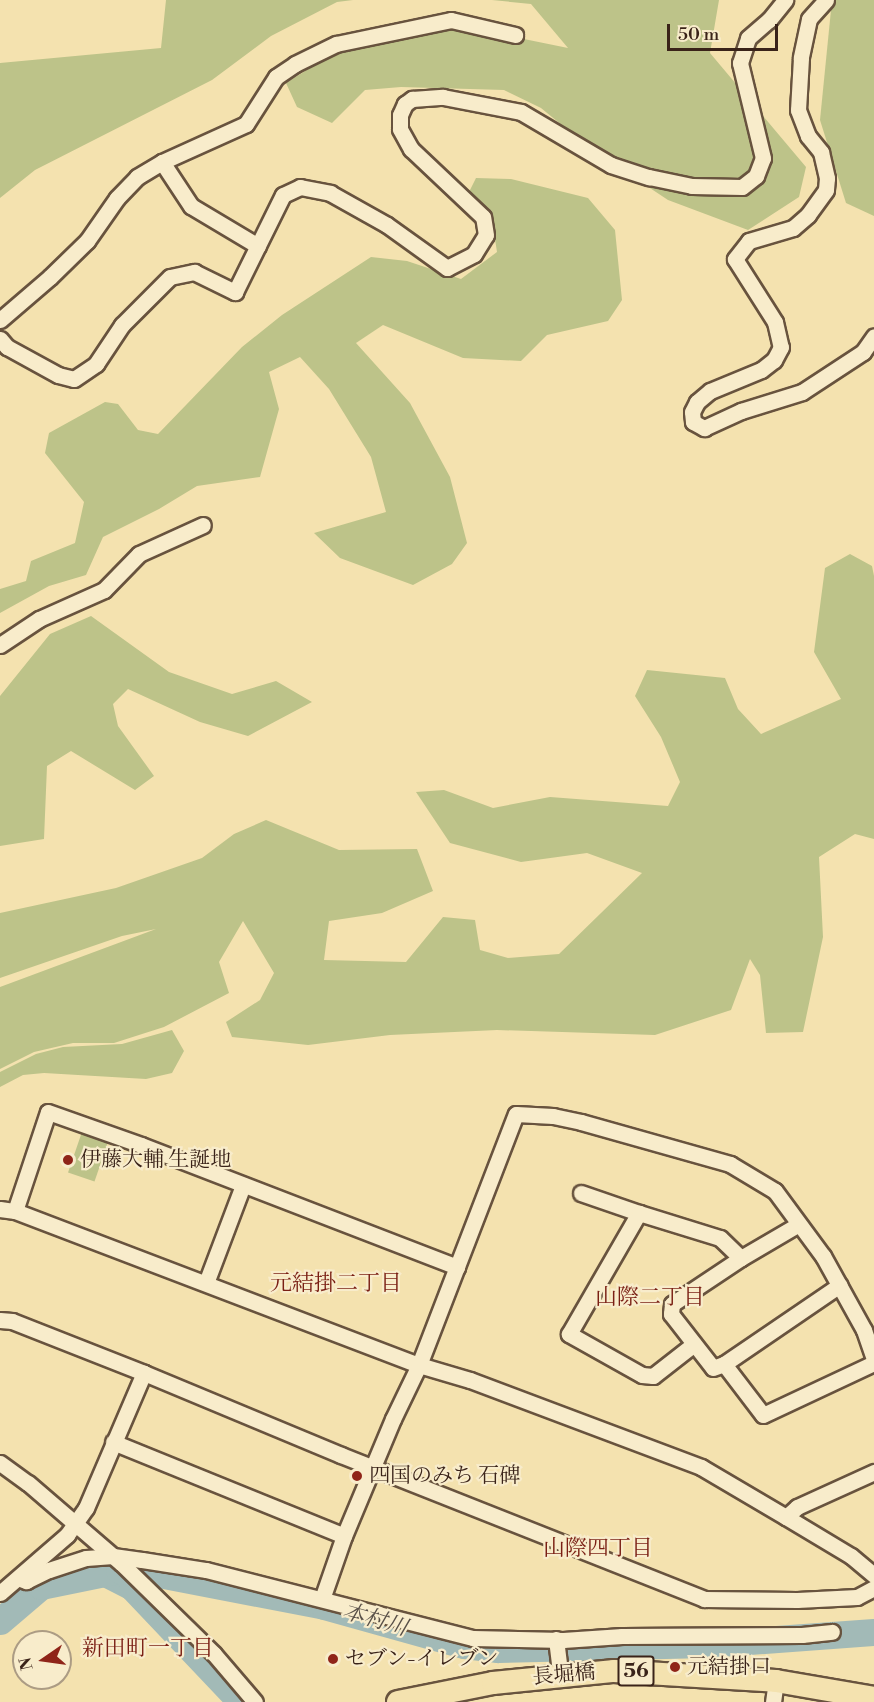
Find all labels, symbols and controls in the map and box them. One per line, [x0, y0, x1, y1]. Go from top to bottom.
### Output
scale bar [670, 12, 781, 50]
text: 50 m [678, 23, 719, 46]
place label: 伊藤大輔 生誕地 [80, 1147, 231, 1173]
marker: 伊藤大輔 生誕地 [61, 1153, 75, 1167]
district label: 元結掛二丁目 [270, 1271, 402, 1297]
district label: 山際二丁目 [595, 1285, 705, 1311]
place label: 四国のみち 石碑 [369, 1463, 520, 1489]
marker: 四国のみち 石碑 [350, 1469, 364, 1483]
district label: 山際四丁目 [543, 1536, 653, 1562]
water label: 本村川 [340, 1598, 410, 1642]
north arrow [12, 1630, 72, 1690]
district label: 新田町一丁目 [82, 1636, 214, 1662]
place label: セブン-イレブン [345, 1646, 500, 1672]
marker: セブン-イレブン [326, 1652, 340, 1666]
road number: 56 [616, 1654, 656, 1688]
place label: 元結掛口 [687, 1654, 771, 1680]
text: N [15, 1655, 38, 1672]
street label: 長堀橋 [532, 1660, 596, 1690]
marker: 元結掛口 [668, 1660, 682, 1674]

